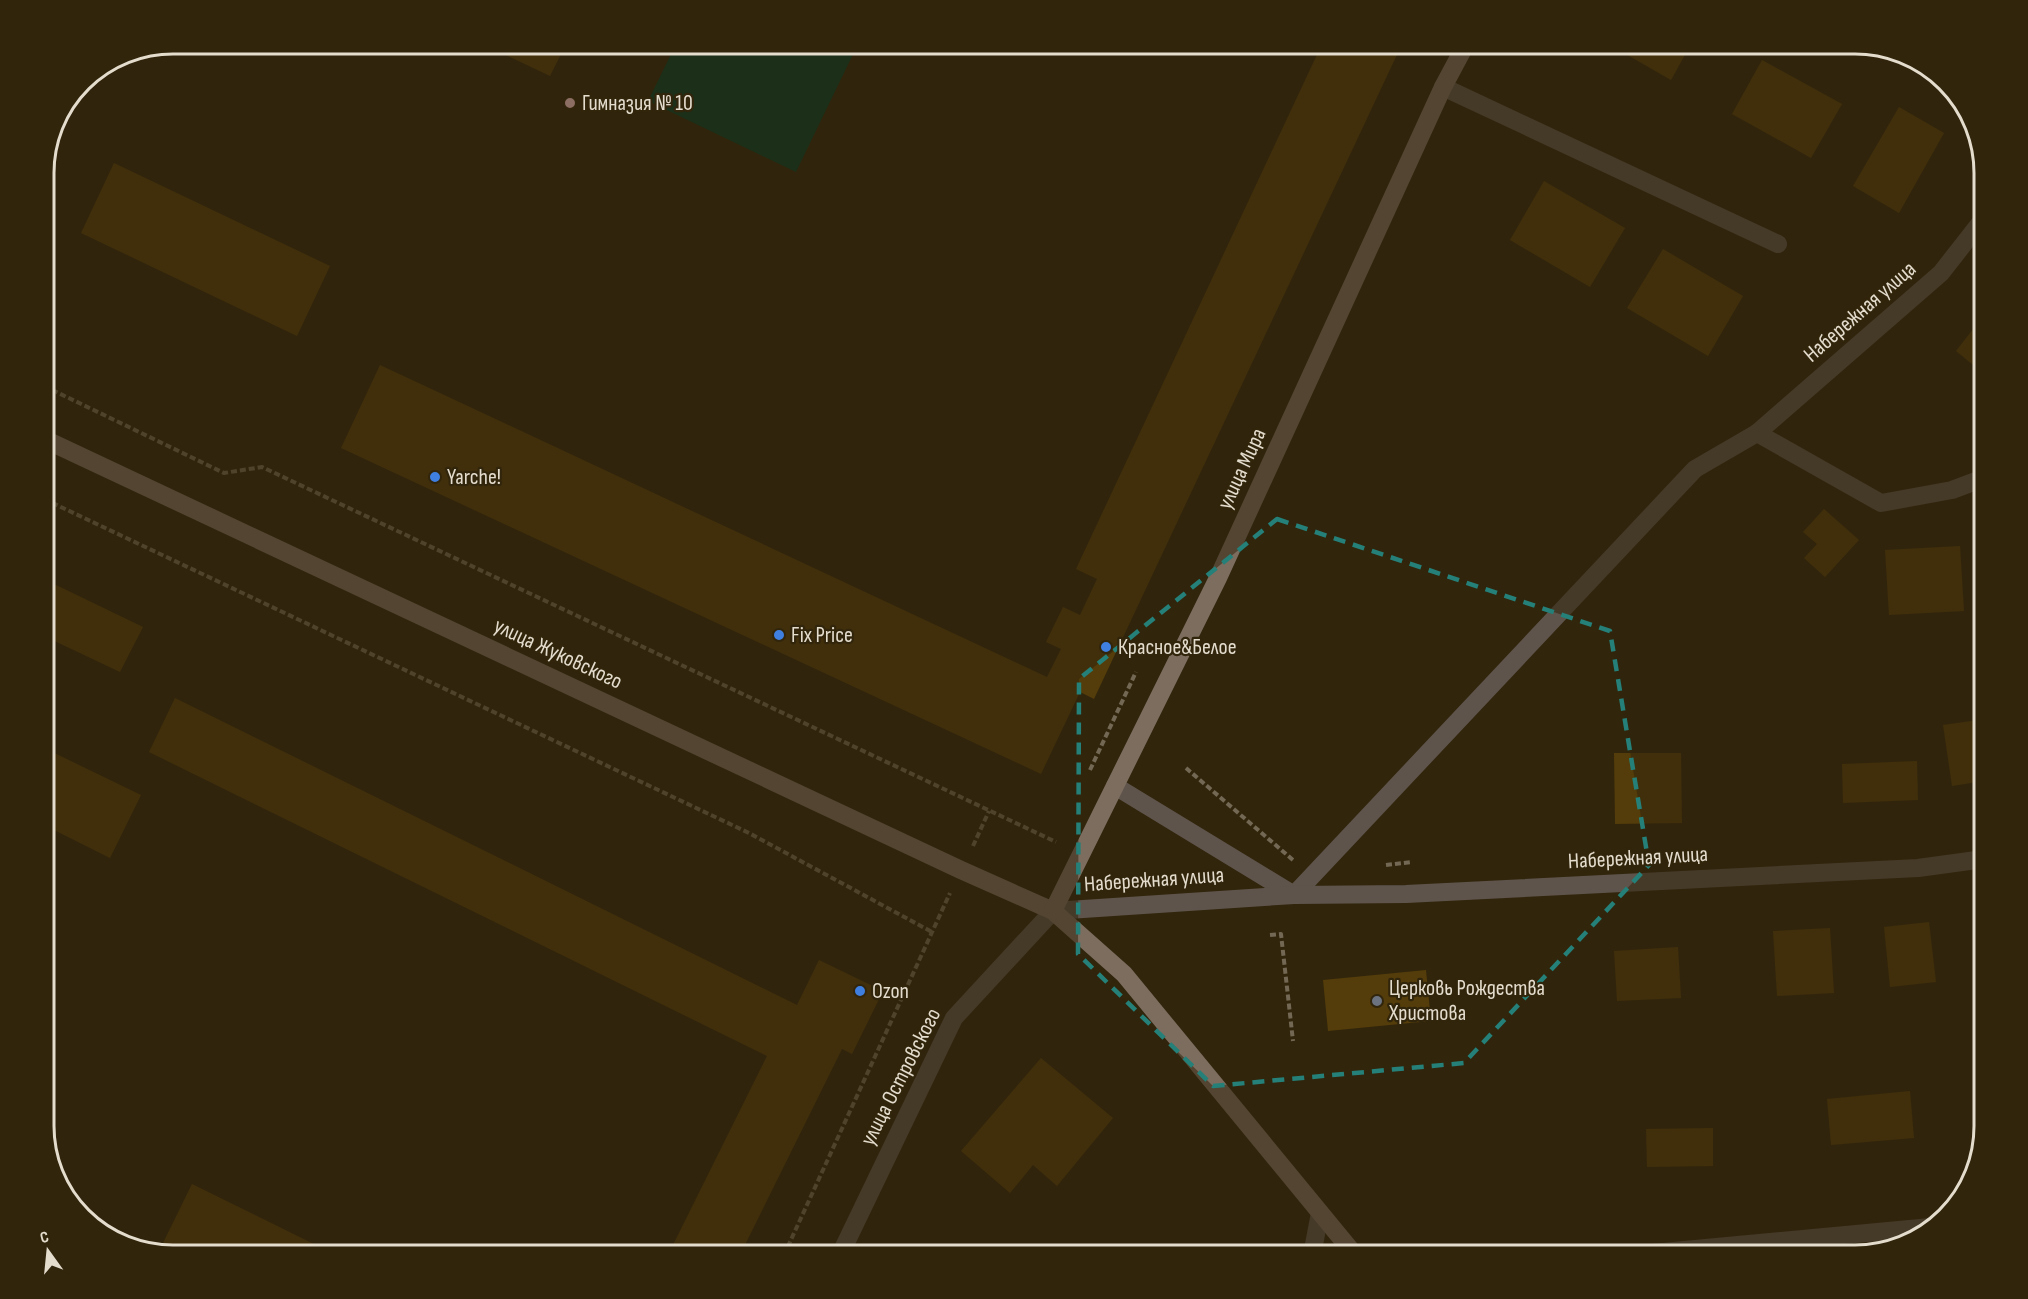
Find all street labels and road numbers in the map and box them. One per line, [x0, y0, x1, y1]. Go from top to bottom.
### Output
street label: Набережная улица [1798, 256, 1922, 368]
street label: улица Мира [1212, 424, 1272, 514]
street label: улица Жуковского [489, 612, 627, 696]
street label: Набережная улица [1567, 841, 1709, 875]
street label: Набережная улица [1083, 862, 1225, 898]
street label: улица Островского [855, 1004, 947, 1150]

